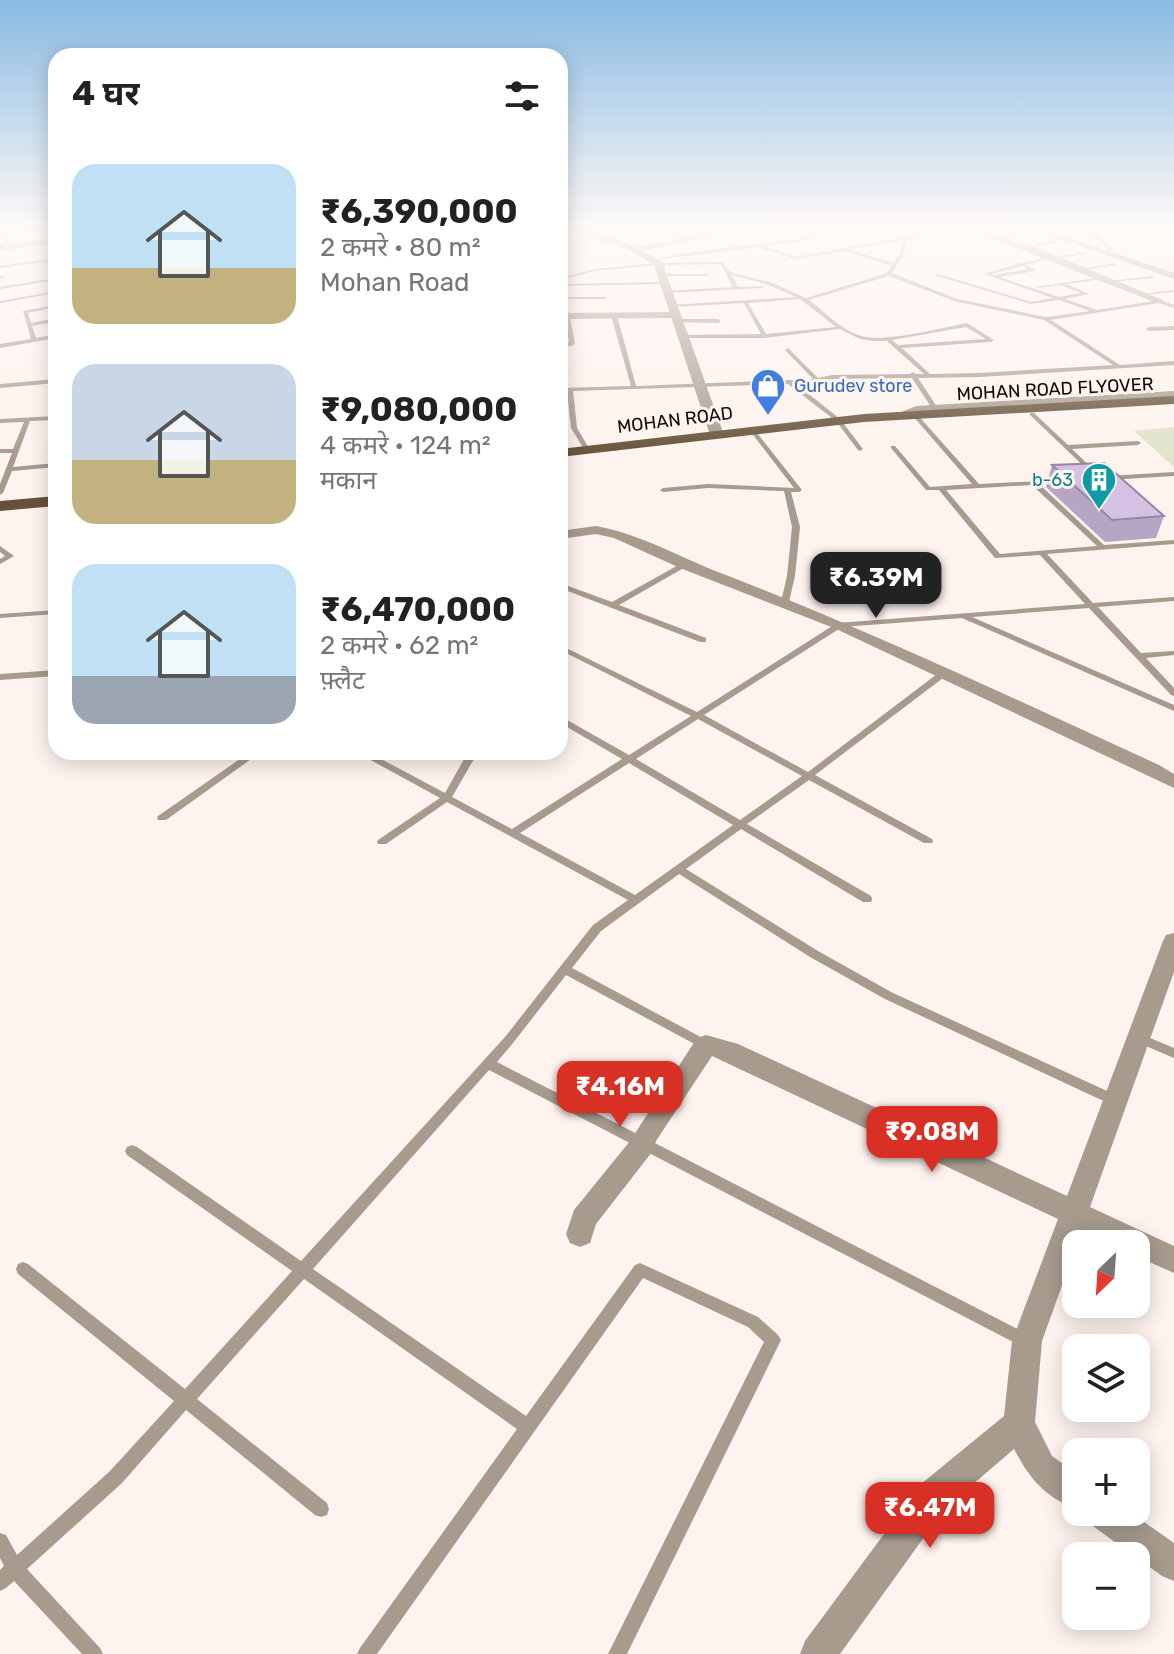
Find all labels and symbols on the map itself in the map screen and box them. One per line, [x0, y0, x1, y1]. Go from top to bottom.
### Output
shop icon: Gurudev store [749, 367, 787, 417]
street label: MOHAN ROAD FLYOVER [956, 373, 1154, 405]
place label: Gurudev store [794, 375, 912, 397]
street label: MOHAN ROAD [616, 402, 734, 438]
building icon: b-63 [1080, 461, 1118, 511]
place label: b-63 [1032, 469, 1073, 491]
pin: ₹6.39M [811, 552, 941, 620]
pin: ₹4.16M [555, 1061, 685, 1129]
pin: ₹9.08M [867, 1106, 997, 1174]
north arrow [1062, 1230, 1150, 1318]
pin: ₹6.47M [865, 1482, 995, 1550]

